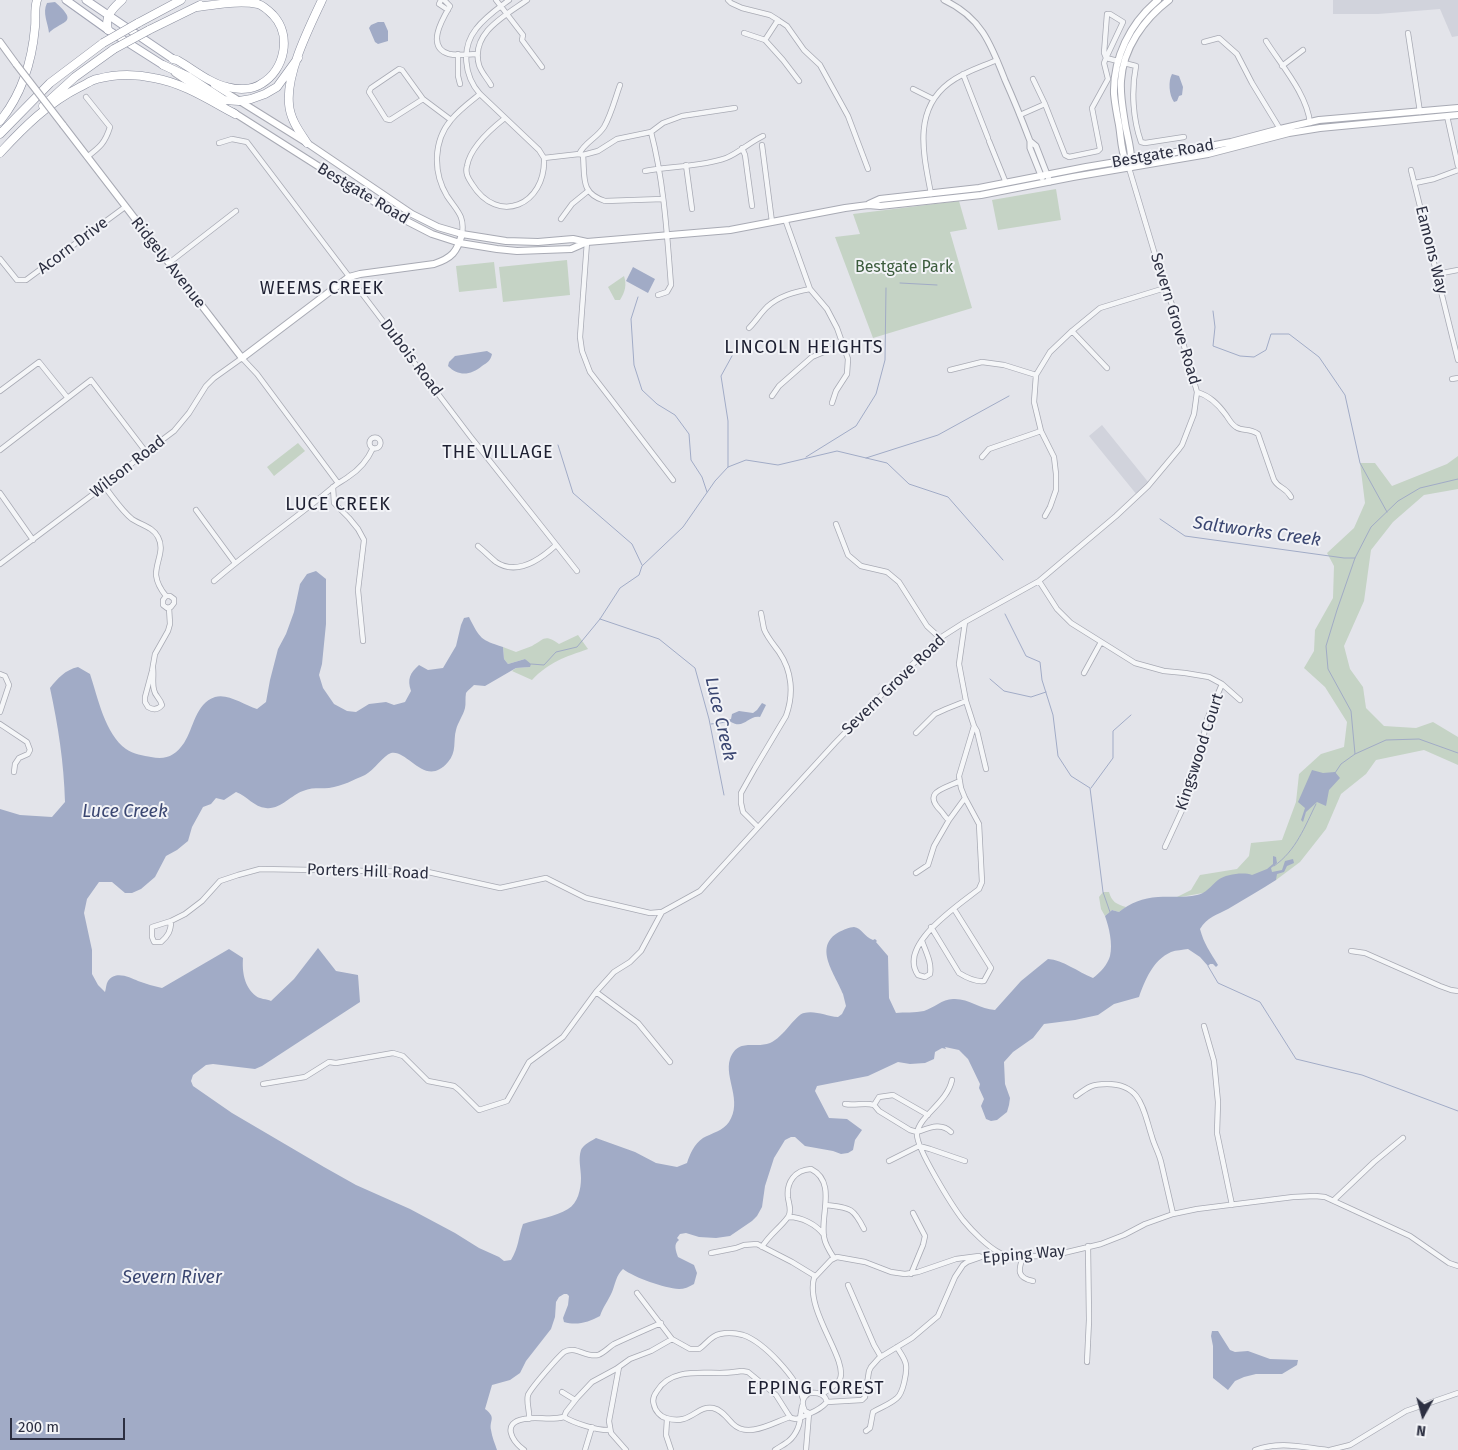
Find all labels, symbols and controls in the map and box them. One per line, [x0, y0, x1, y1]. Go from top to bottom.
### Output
street label: Bestgate Road [1110, 136, 1216, 172]
street label: Bestgate Road [314, 159, 412, 229]
street label: Eamons Way [1411, 204, 1451, 296]
street label: Acorn Drive [34, 213, 112, 279]
street label: Ridgely Avenue [126, 214, 210, 312]
street label: Severn Grove Road [1146, 251, 1204, 387]
park label: Bestgate Park [855, 258, 953, 278]
district label: WEEMS CREEK [258, 278, 386, 300]
street label: Dubois Road [376, 316, 446, 400]
district label: LINCOLN HEIGHTS [722, 337, 886, 359]
street label: Wilson Road [87, 432, 169, 502]
district label: THE VILLAGE [441, 442, 555, 464]
district label: LUCE CREEK [284, 494, 392, 516]
water label: Saltworks Creek [1192, 512, 1322, 552]
street label: Severn Grove Road [838, 631, 950, 739]
water label: Luce Creek [700, 675, 740, 763]
street label: Kingswood Court [1172, 691, 1228, 813]
water label: Luce Creek [82, 801, 168, 823]
street label: Porters Hill Road [307, 860, 429, 884]
street label: Epping Way [982, 1242, 1066, 1268]
water label: Severn River [122, 1267, 222, 1289]
district label: EPPING FOREST [746, 1378, 886, 1400]
north arrow [1398, 1390, 1448, 1440]
scale bar [12, 1408, 128, 1440]
text: 200 m [18, 1418, 59, 1436]
text: N [1415, 1421, 1427, 1439]

